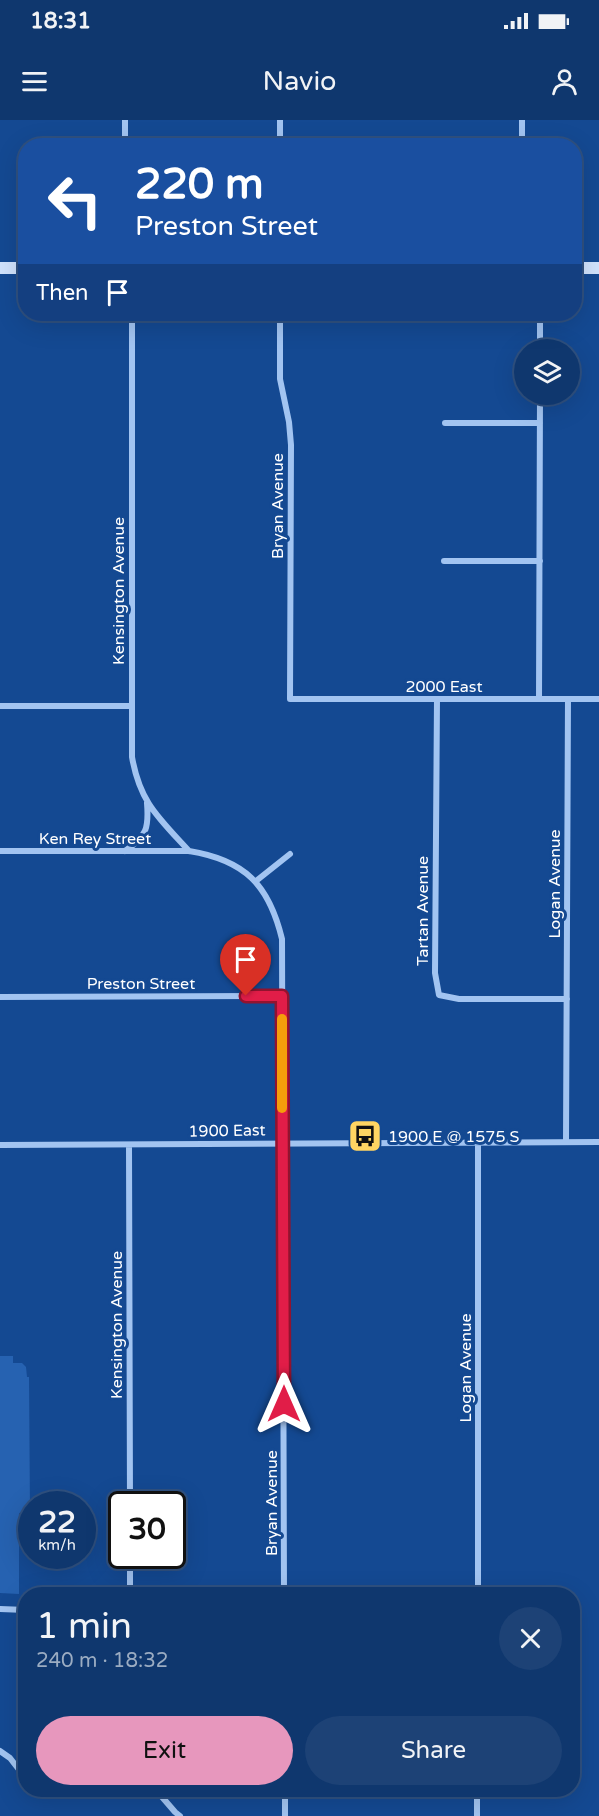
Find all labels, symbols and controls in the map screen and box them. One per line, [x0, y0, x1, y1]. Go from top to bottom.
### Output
text: 18:31 [30, 8, 91, 34]
icon: menu [18, 65, 51, 98]
text: Navio [262, 65, 337, 98]
icon: person [548, 65, 581, 98]
text: 220 m [135, 159, 264, 210]
icon: left [36, 162, 114, 240]
text: Preston Street [135, 210, 318, 243]
icon: arrive [101, 276, 134, 309]
text: Then [36, 280, 89, 306]
map controls [514, 339, 580, 405]
button: layers [514, 339, 580, 405]
street label: Bryan Avenue [268, 453, 288, 559]
street label: Kensington Avenue [109, 517, 129, 665]
street label: 2000 East [405, 677, 483, 697]
street label: Ken Rey Street [39, 829, 151, 849]
street label: Logan Avenue [545, 829, 565, 939]
street label: Tartan Avenue [413, 856, 433, 966]
pin [220, 934, 271, 996]
icon: arrive [229, 943, 262, 976]
street label: Preston Street [87, 974, 195, 994]
bus stop icon: 1900 E @ 1575 S [347, 1118, 383, 1154]
street label: 1900 East [188, 1120, 266, 1142]
place label: 1900 E @ 1575 S [388, 1127, 520, 1147]
street label: Kensington Avenue [107, 1251, 127, 1399]
street label: Logan Avenue [456, 1313, 476, 1423]
position arrow [252, 1372, 316, 1436]
street label: Bryan Avenue [262, 1450, 282, 1556]
speed limit sign: 30 [108, 1491, 186, 1569]
text: 22 [38, 1504, 76, 1541]
text: km/h [38, 1536, 76, 1554]
text: 1 min [36, 1605, 132, 1648]
button: close [499, 1607, 562, 1670]
text: 240 m · 18:32 [36, 1649, 168, 1673]
button: Exit [36, 1716, 293, 1785]
button: Share [305, 1716, 562, 1785]

